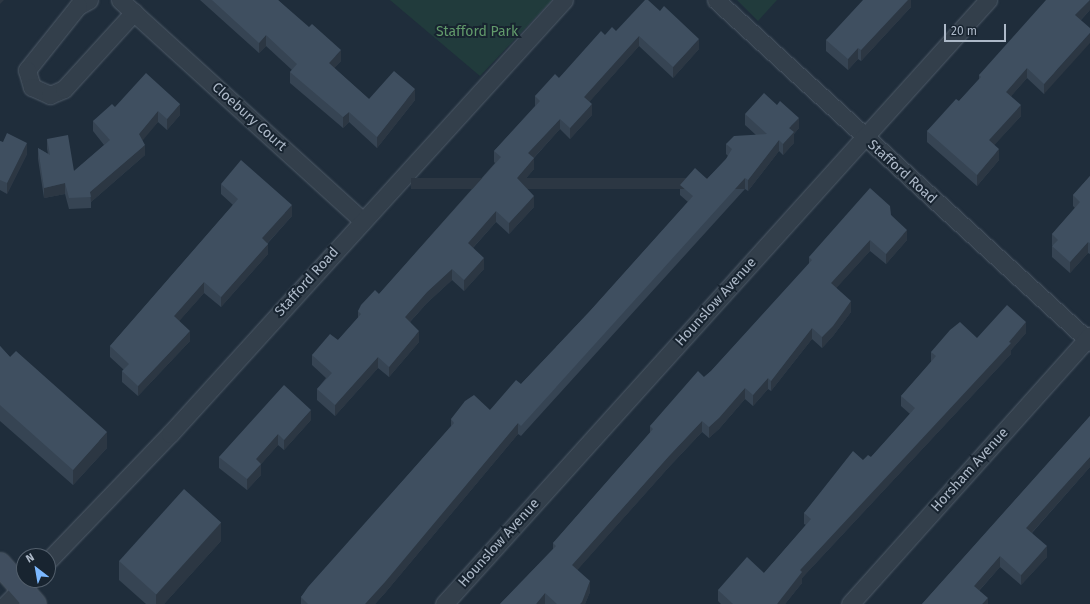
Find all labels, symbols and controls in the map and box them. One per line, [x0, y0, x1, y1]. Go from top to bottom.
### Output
scale bar [946, 16, 1008, 42]
park label: Stafford Park [436, 24, 518, 40]
text: 20 m [951, 24, 977, 38]
street label: Cloebury Court [208, 79, 290, 155]
street label: Stafford Road [864, 137, 940, 207]
street label: Stafford Road [272, 244, 342, 320]
street label: Hounslow Avenue [672, 254, 760, 350]
street label: Horsham Avenue [928, 424, 1012, 516]
street label: Hounslow Avenue [455, 495, 543, 591]
north arrow [16, 548, 56, 588]
text: N [24, 551, 37, 566]

